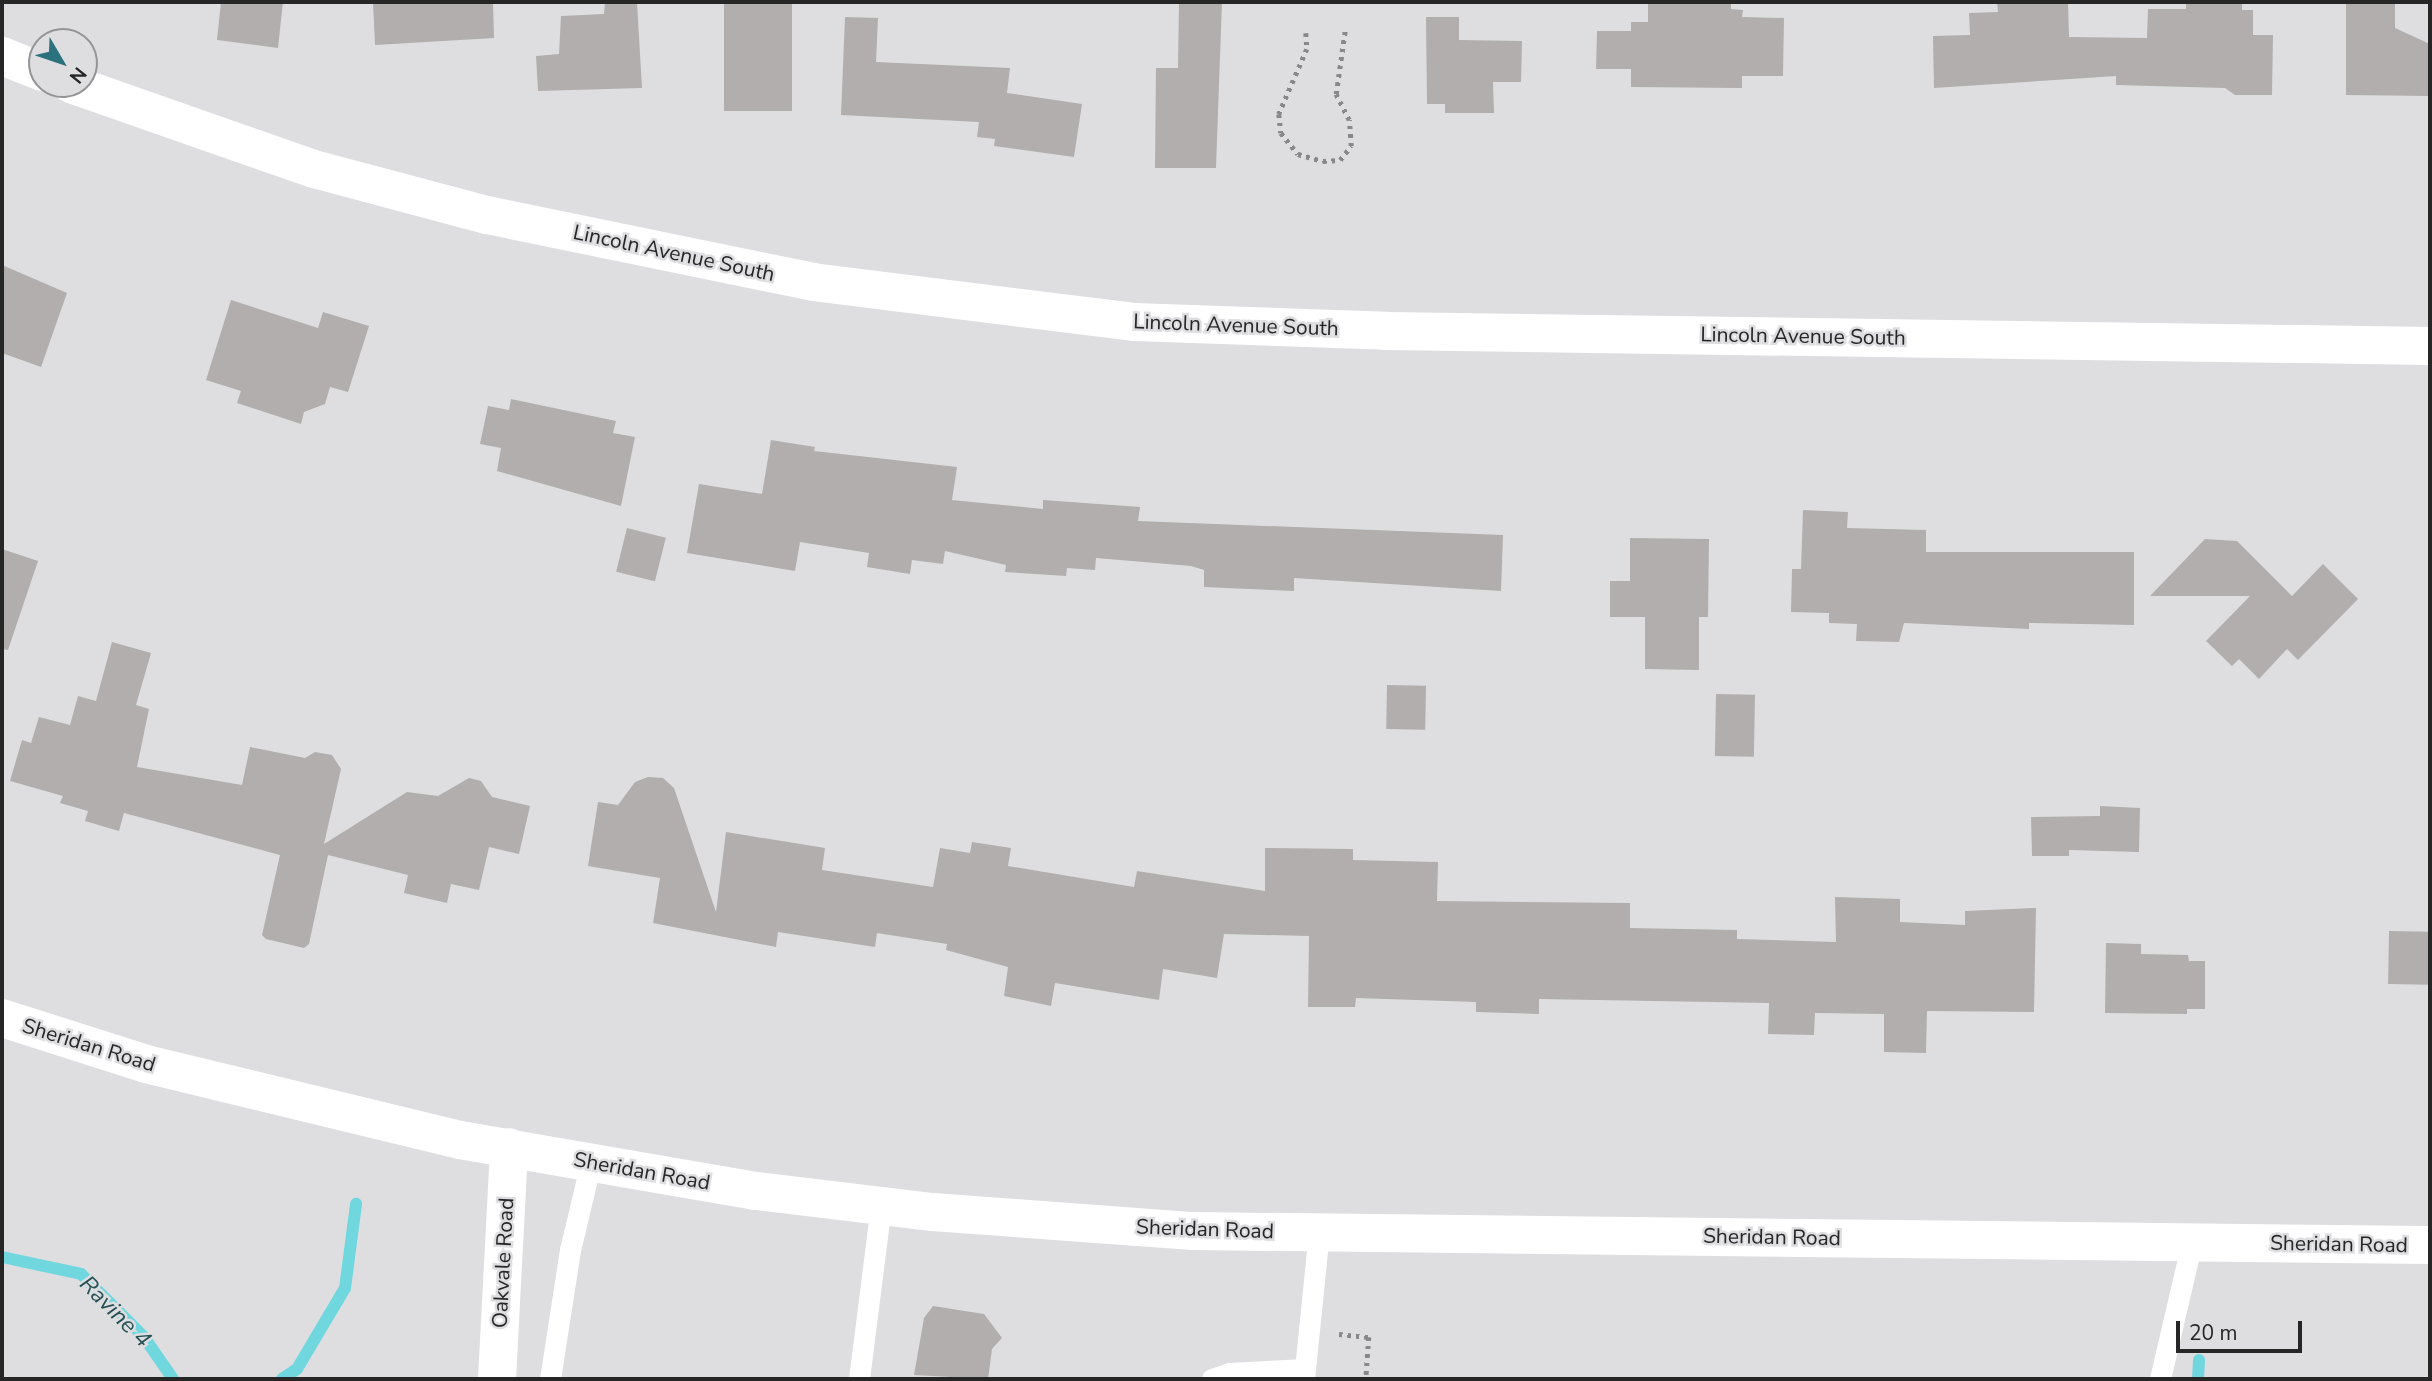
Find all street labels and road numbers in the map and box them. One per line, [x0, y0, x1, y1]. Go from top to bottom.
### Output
street label: Lincoln Avenue South [571, 219, 777, 287]
street label: Lincoln Avenue South [1133, 309, 1339, 341]
street label: Lincoln Avenue South [1700, 322, 1906, 350]
street label: Sheridan Road [19, 1013, 159, 1077]
street label: Sheridan Road [572, 1147, 712, 1195]
street label: Oakvale Road [487, 1197, 519, 1329]
street label: Sheridan Road [1136, 1214, 1274, 1244]
street label: Sheridan Road [1703, 1223, 1841, 1251]
street label: Sheridan Road [2270, 1230, 2408, 1258]

